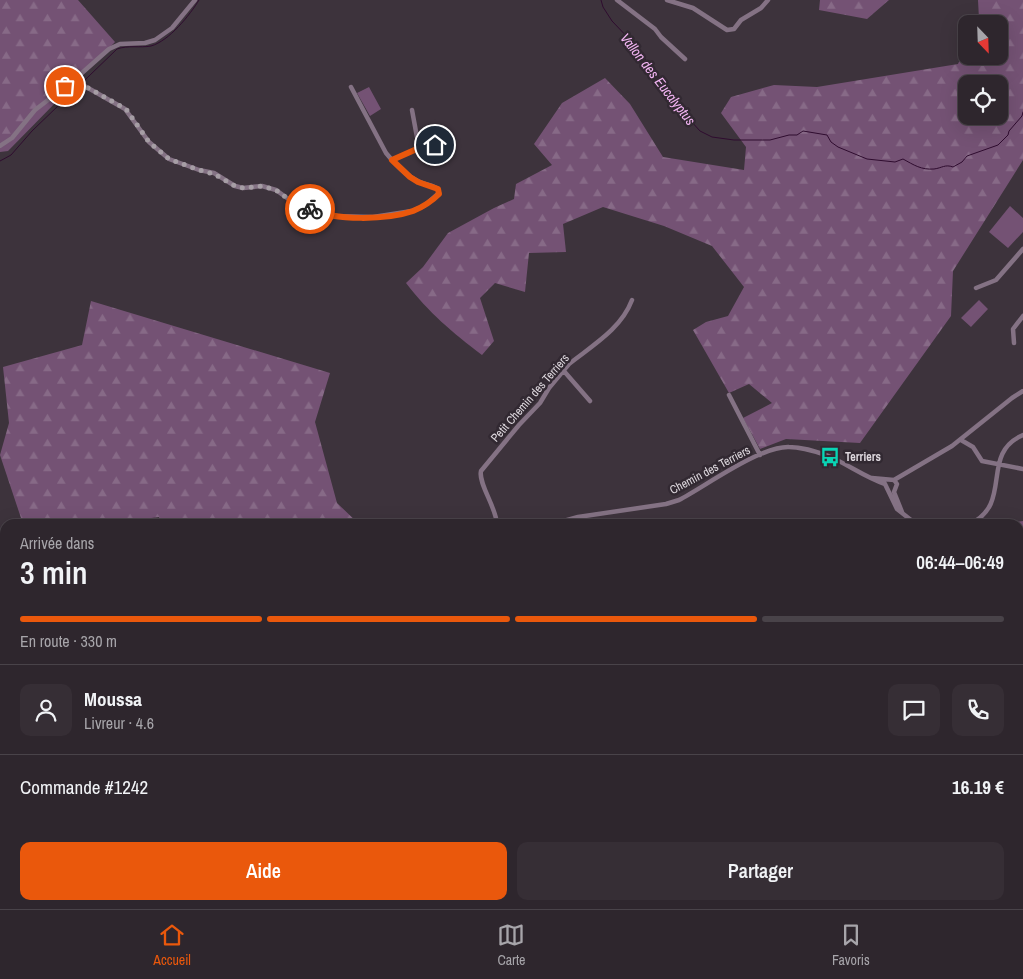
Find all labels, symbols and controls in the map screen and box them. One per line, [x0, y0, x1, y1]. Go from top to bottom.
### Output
north arrow [958, 15, 1008, 65]
map controls [958, 15, 1008, 125]
water label: Vallon des Eucalyptus [616, 29, 700, 129]
pin [44, 65, 86, 107]
icon: bag [51, 72, 79, 100]
button: locate [958, 75, 1008, 125]
pin [414, 124, 456, 166]
icon: home [421, 131, 449, 159]
courier [285, 184, 335, 234]
icon: bike [296, 195, 324, 223]
street label: Petit Chemin des Terriers [487, 350, 573, 445]
street label: Chemin des Terriers [667, 442, 753, 498]
bus stop icon: Terriers [819, 446, 841, 468]
place label: Terriers [845, 449, 881, 465]
text: Arrivée dans [20, 532, 94, 554]
text: 06:44–06:49 [916, 549, 1004, 575]
text: 3 min [20, 551, 88, 594]
text: En route · 330 m [20, 630, 117, 652]
button: person [20, 684, 72, 736]
button: chat [888, 684, 940, 736]
button: phone [952, 684, 1004, 736]
text: Moussa [84, 686, 142, 712]
text: Livreur · 4.6 [84, 712, 154, 734]
text: Commande #1242 [20, 774, 148, 800]
text: 16.19 € [952, 774, 1004, 800]
button: Aide [20, 842, 507, 900]
button: Partager [517, 842, 1004, 900]
tab: Accueil [153, 921, 191, 969]
tab: Carte [497, 921, 526, 969]
tab: Favoris [832, 921, 870, 969]

